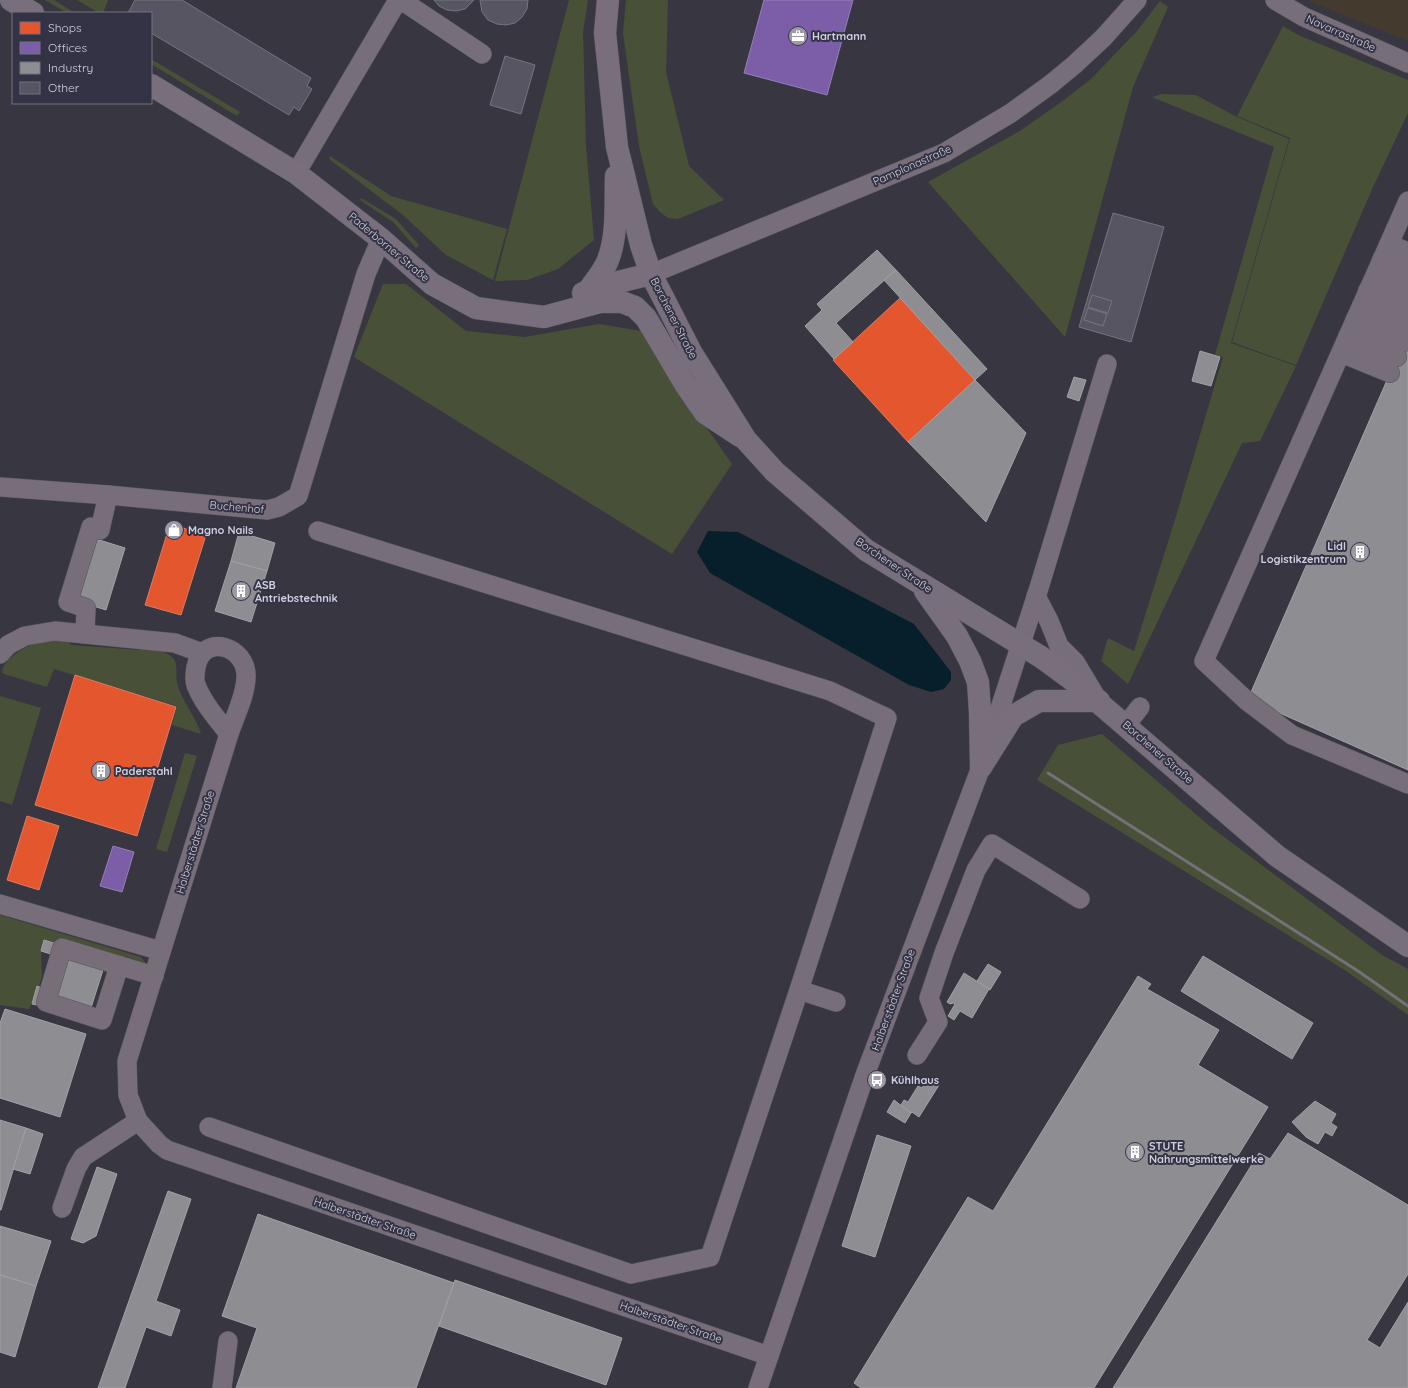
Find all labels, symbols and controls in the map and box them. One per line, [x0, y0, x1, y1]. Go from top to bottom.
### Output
street label: Navarrastraße [1304, 11, 1378, 55]
legend [12, 12, 152, 104]
text: Shops [48, 20, 82, 35]
office icon: Hartmann [787, 25, 809, 47]
place label: Hartmann [812, 29, 866, 43]
text: Offices [48, 40, 87, 55]
text: Industry [48, 60, 93, 75]
text: Other [48, 80, 80, 95]
street label: Pamplonastraße [871, 141, 953, 189]
street label: Paderborner Straße [346, 209, 432, 285]
street label: Borchener Straße [647, 275, 701, 361]
street label: Buchenhof [209, 498, 265, 516]
shop icon: Magno Nails [163, 519, 185, 541]
place label: Magno Nails [188, 523, 253, 537]
street label: Borchener Straße [853, 534, 935, 596]
place label: Lidl Logistikzentrum [1261, 539, 1346, 566]
building icon: Lidl Logistikzentrum [1349, 541, 1371, 563]
place label: ASB Antriebstechnik [255, 578, 338, 605]
building icon: ASB Antriebstechnik [230, 580, 252, 602]
street label: Borchener Straße [1120, 717, 1196, 787]
building icon: Paderstahl [90, 760, 112, 782]
place label: Paderstahl [115, 764, 173, 778]
street label: Halberstädter Straße [173, 789, 217, 895]
street label: Halberstädter Straße [868, 947, 918, 1053]
bus stop icon: Kühlhaus [866, 1069, 888, 1091]
place label: Kühlhaus [891, 1073, 939, 1087]
place label: STUTE Nahrungsmittelwerke [1149, 1139, 1264, 1166]
building icon: STUTE Nahrungsmittelwerke [1124, 1141, 1146, 1163]
street label: Halberstädter Straße [312, 1194, 418, 1242]
street label: Halberstädter Straße [618, 1298, 724, 1346]

